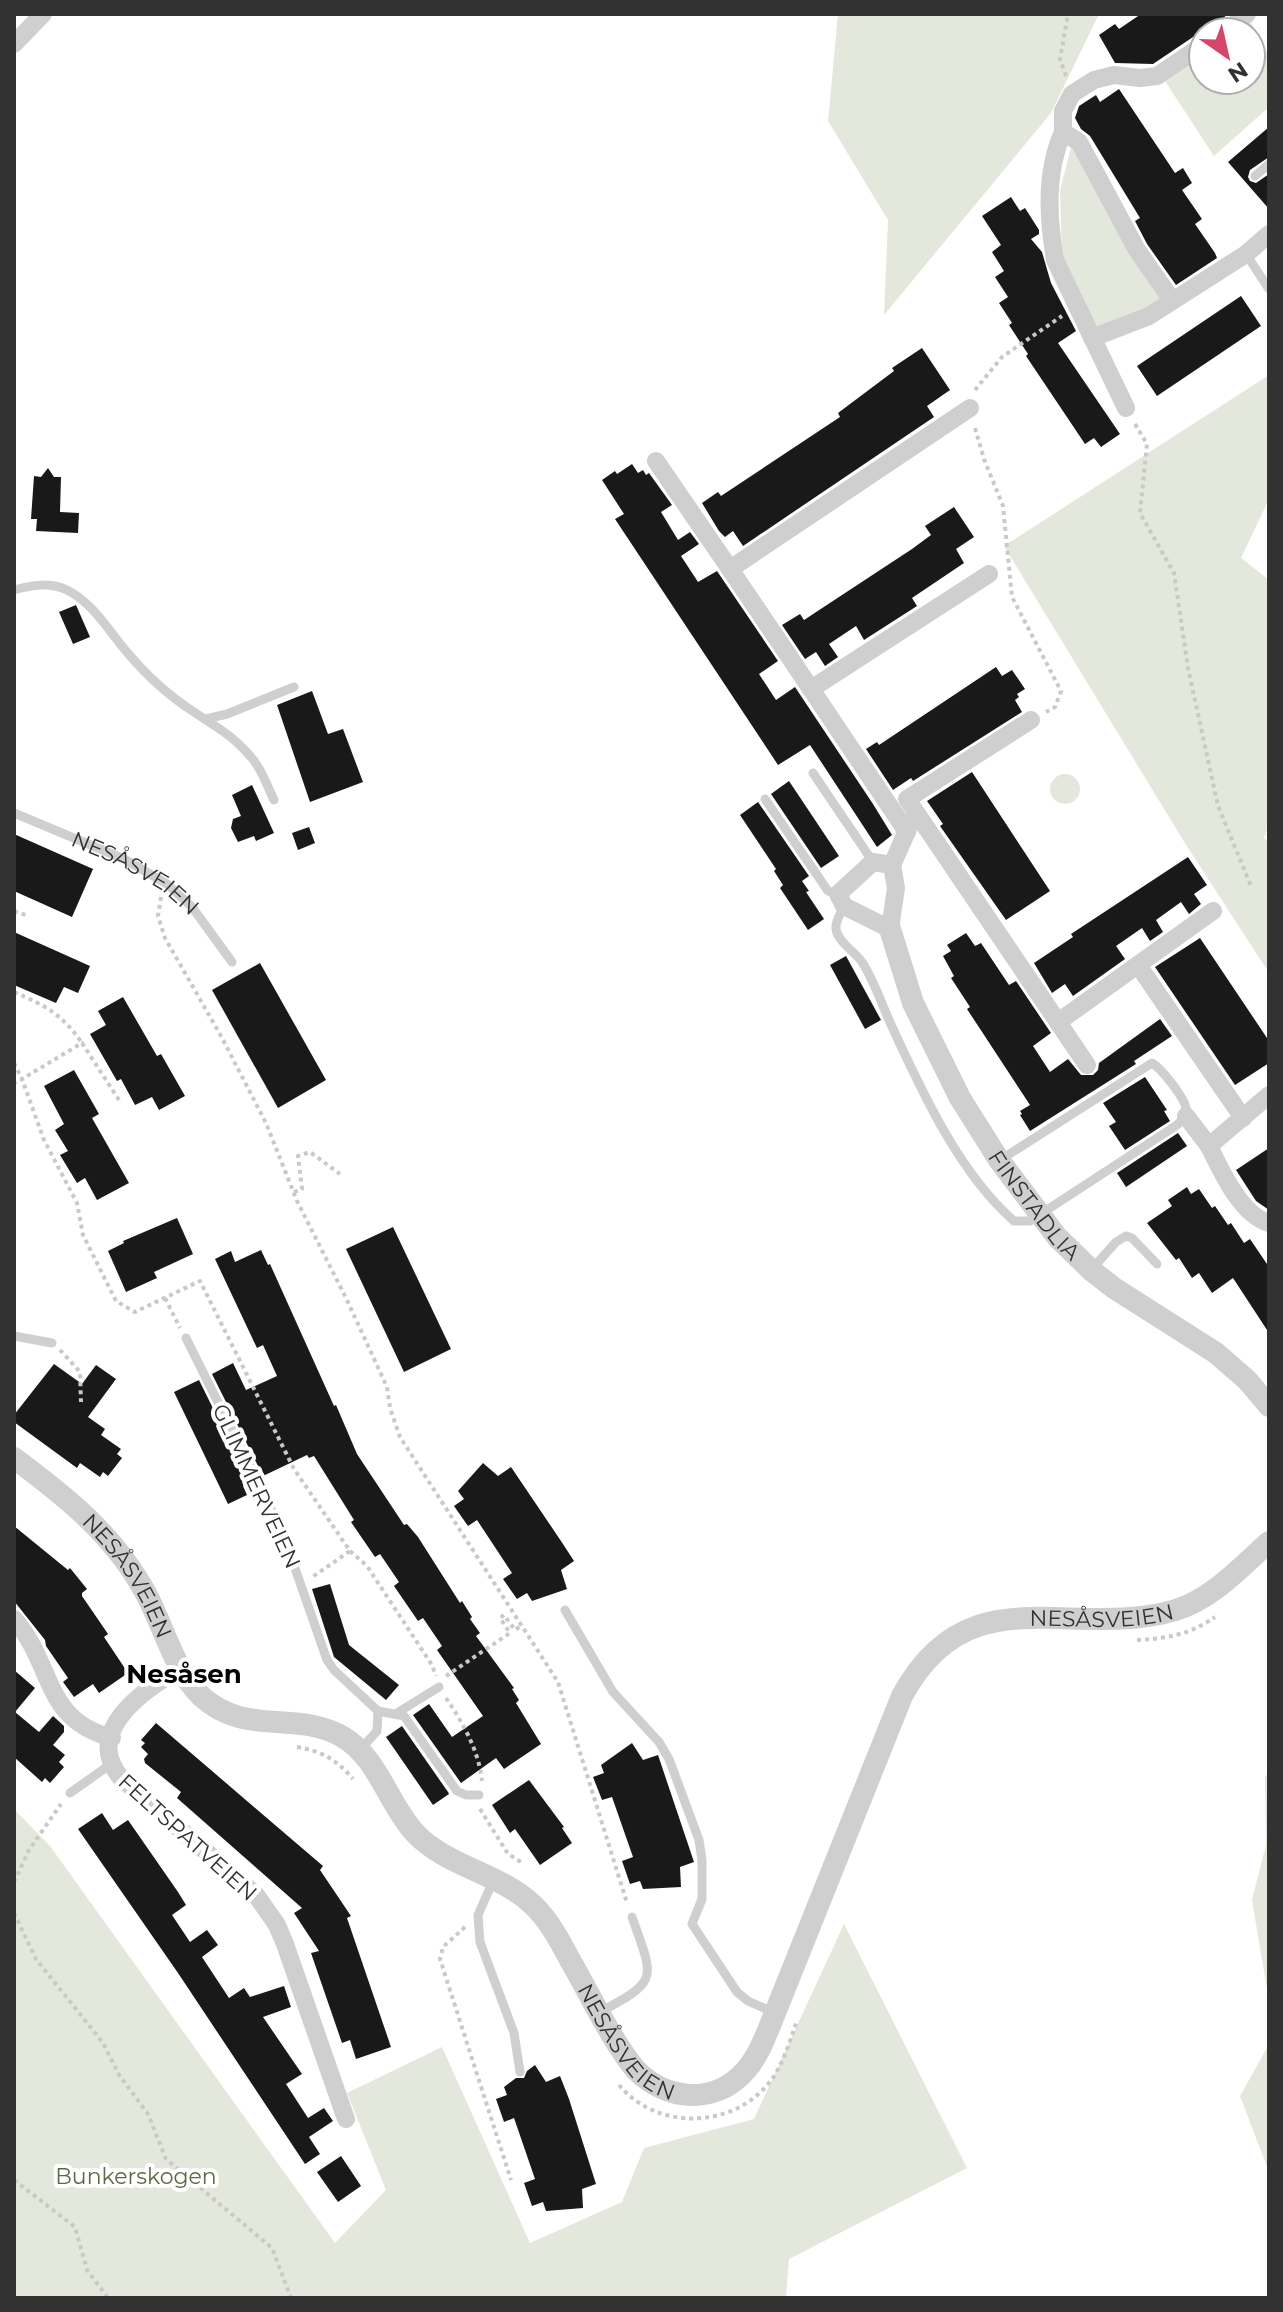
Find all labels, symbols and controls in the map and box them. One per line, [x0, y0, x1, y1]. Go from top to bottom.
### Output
north arrow [1187, 16, 1267, 96]
text: N [1223, 56, 1253, 88]
street label: NESÅSVEIEN [67, 826, 205, 921]
street label: FINSTADLIA [982, 1145, 1086, 1266]
street label: GLIMMERVEIEN [207, 1400, 306, 1573]
street label: NESÅSVEIEN [77, 1508, 177, 1642]
street label: NESÅSVEIEN [1029, 1598, 1176, 1633]
district label: Nesåsen [126, 1658, 242, 1690]
street label: FELTSPATVEIEN [113, 1768, 263, 1907]
street label: NESÅSVEIEN [572, 1979, 679, 2106]
park label: Bunkerskogen [55, 2163, 217, 2190]

